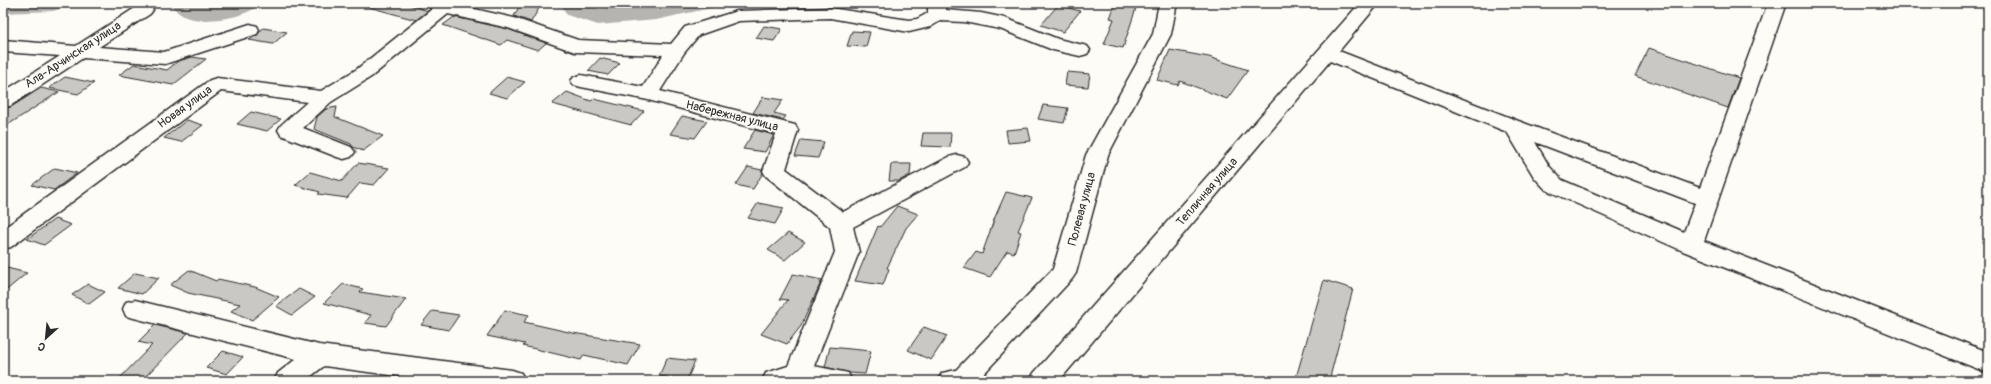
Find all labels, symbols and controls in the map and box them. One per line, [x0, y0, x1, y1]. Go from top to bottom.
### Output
street label: Ала-Арчинская улица [22, 18, 124, 92]
street label: Новая улица [155, 82, 215, 132]
street label: Набережная улица [684, 97, 780, 135]
street label: Тепличная улица [1173, 154, 1241, 229]
street label: Полевая улица [1065, 170, 1099, 247]
north arrow [26, 318, 66, 358]
text: С [36, 339, 48, 354]

